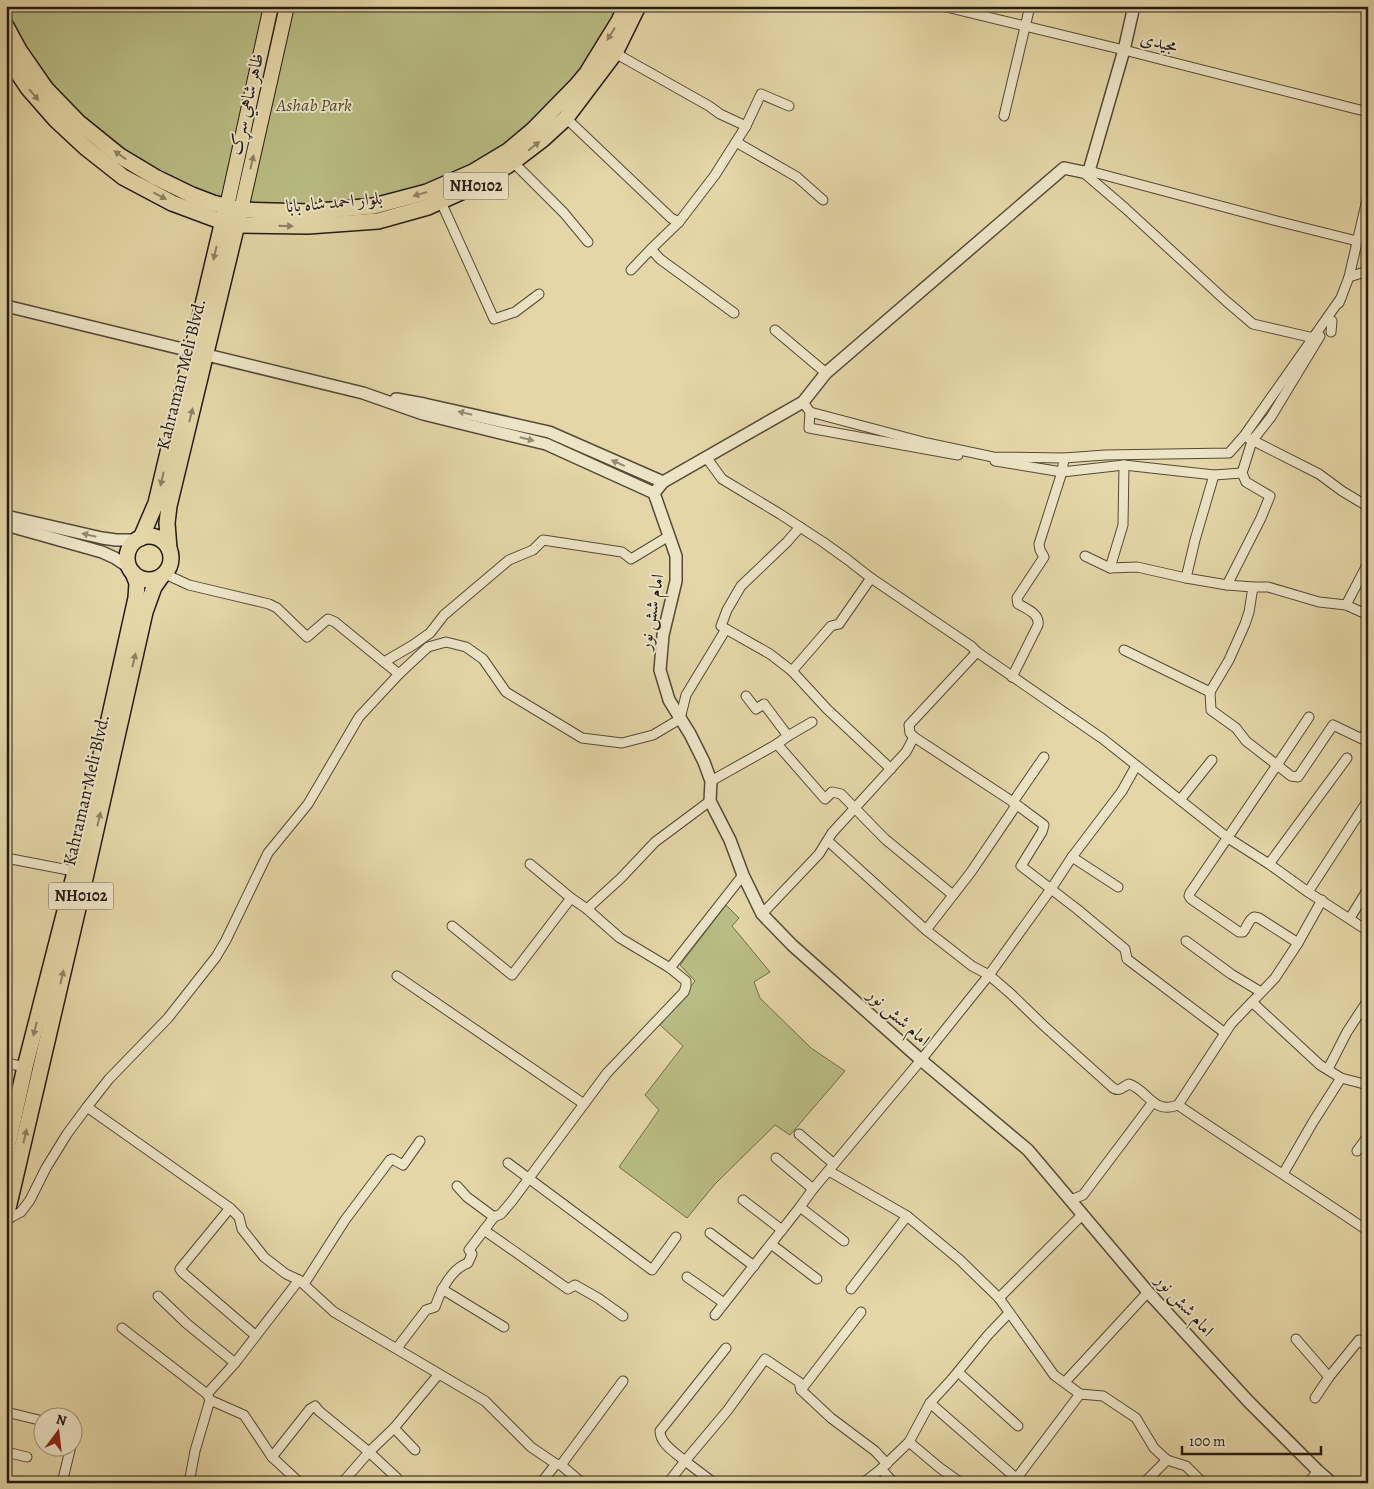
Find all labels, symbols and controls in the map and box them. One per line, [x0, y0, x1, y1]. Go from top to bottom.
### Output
street label: مجیدی [1138, 26, 1180, 58]
one-way arrow [606, 28, 616, 41]
street label: ظاهر شاهي سړک [223, 51, 272, 158]
one-way arrow [29, 88, 40, 101]
park label: Ashab Park [275, 93, 352, 117]
one-way arrow [527, 140, 540, 151]
one-way arrow [113, 150, 127, 160]
one-way arrow [248, 154, 256, 170]
road number: NH0102 [444, 172, 508, 200]
street label: بلوار احمد شاه بابا [285, 186, 383, 218]
one-way arrow [412, 190, 427, 198]
one-way arrow [152, 192, 167, 200]
one-way arrow [278, 222, 294, 230]
one-way arrow [211, 246, 219, 261]
street label: Kahraman Meli Blvd. [151, 296, 211, 452]
one-way arrow [187, 408, 195, 423]
one-way arrow [457, 409, 472, 417]
one-way arrow [520, 436, 535, 444]
one-way arrow [611, 458, 625, 466]
one-way arrow [158, 472, 166, 487]
one-way arrow [81, 531, 96, 539]
street label: امام شش نور [632, 572, 673, 655]
one-way arrow [130, 653, 138, 668]
street label: Kahraman Meli Blvd. [57, 712, 115, 868]
one-way arrow [95, 811, 103, 827]
road number: NH0102 [48, 882, 114, 909]
one-way arrow [58, 970, 66, 985]
street label: امام شش نور [858, 981, 936, 1055]
one-way arrow [31, 1021, 39, 1036]
one-way arrow [21, 1128, 29, 1143]
street label: امام شش نور [1146, 1267, 1220, 1344]
north arrow [32, 1406, 82, 1456]
text: N [54, 1409, 69, 1430]
scale bar [1182, 1424, 1320, 1456]
text: 100 m [1189, 1431, 1226, 1451]

